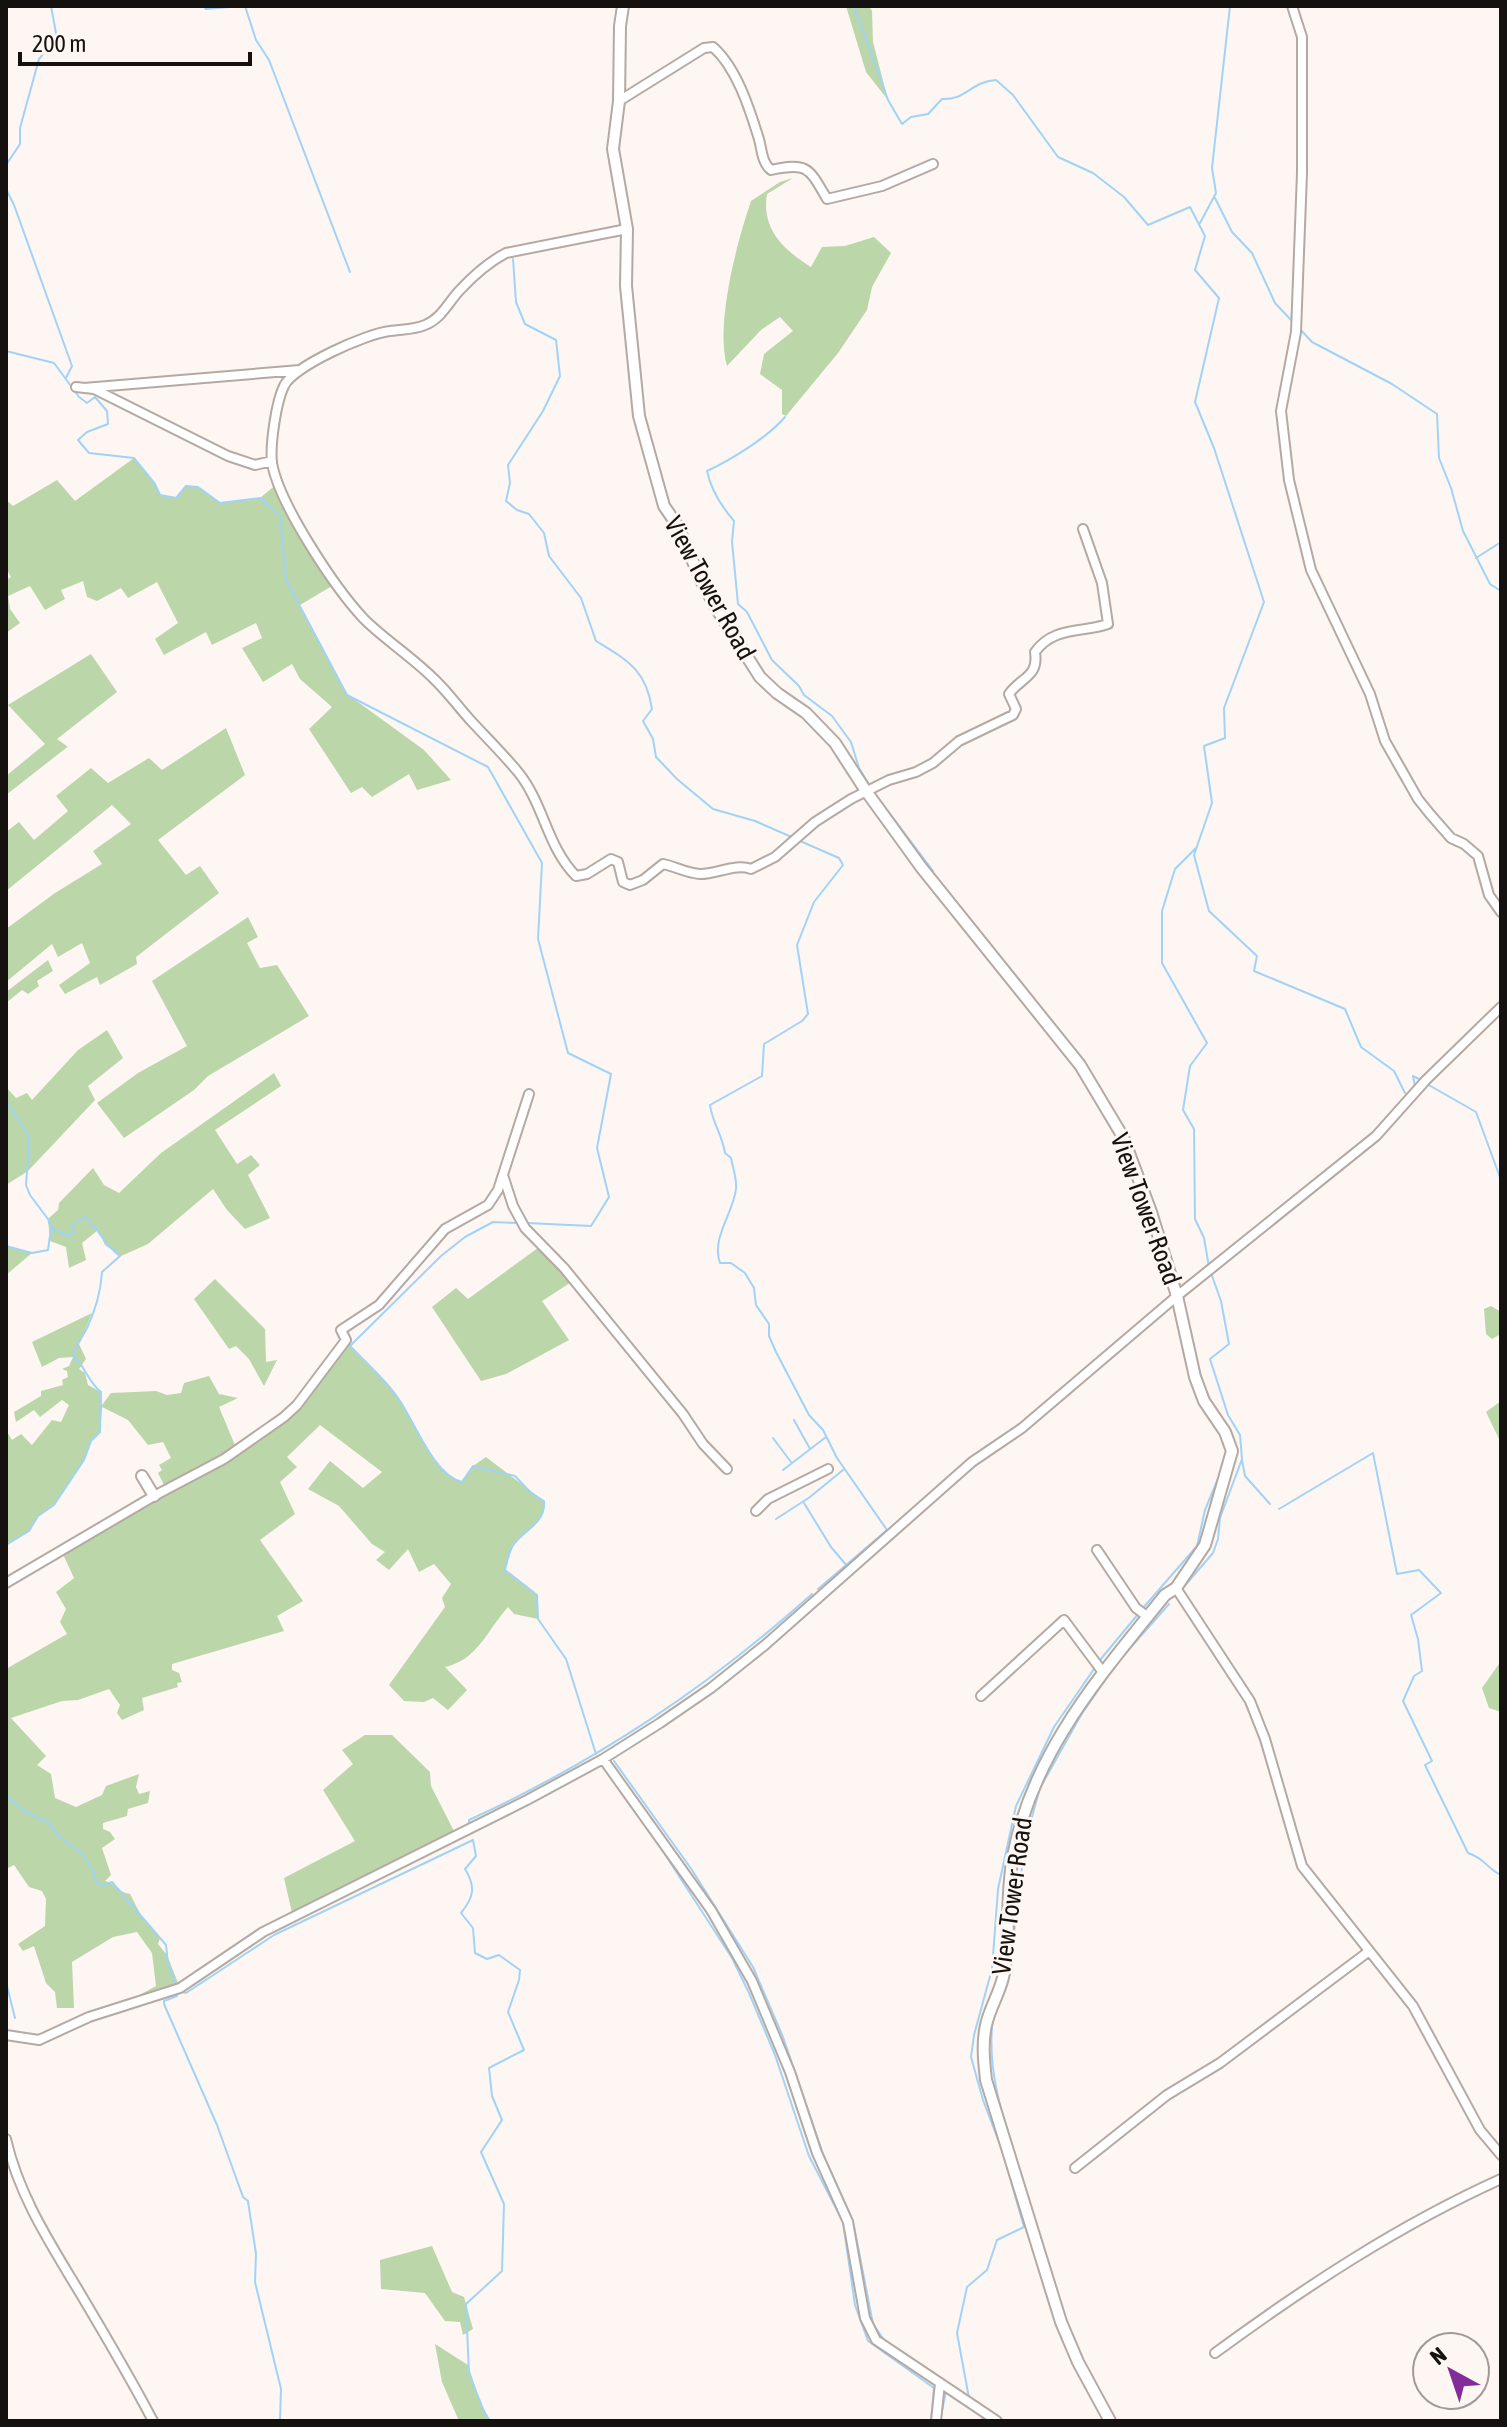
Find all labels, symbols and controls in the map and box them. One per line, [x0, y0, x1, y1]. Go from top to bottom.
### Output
scale bar [20, 16, 250, 66]
text: 200 m [32, 30, 86, 57]
street label: View Tower Road [658, 511, 762, 665]
street label: View Tower Road [1105, 1129, 1187, 1289]
street label: View Tower Road [986, 1815, 1038, 1977]
north arrow [1411, 2331, 1491, 2411]
text: N [1425, 2342, 1451, 2370]

